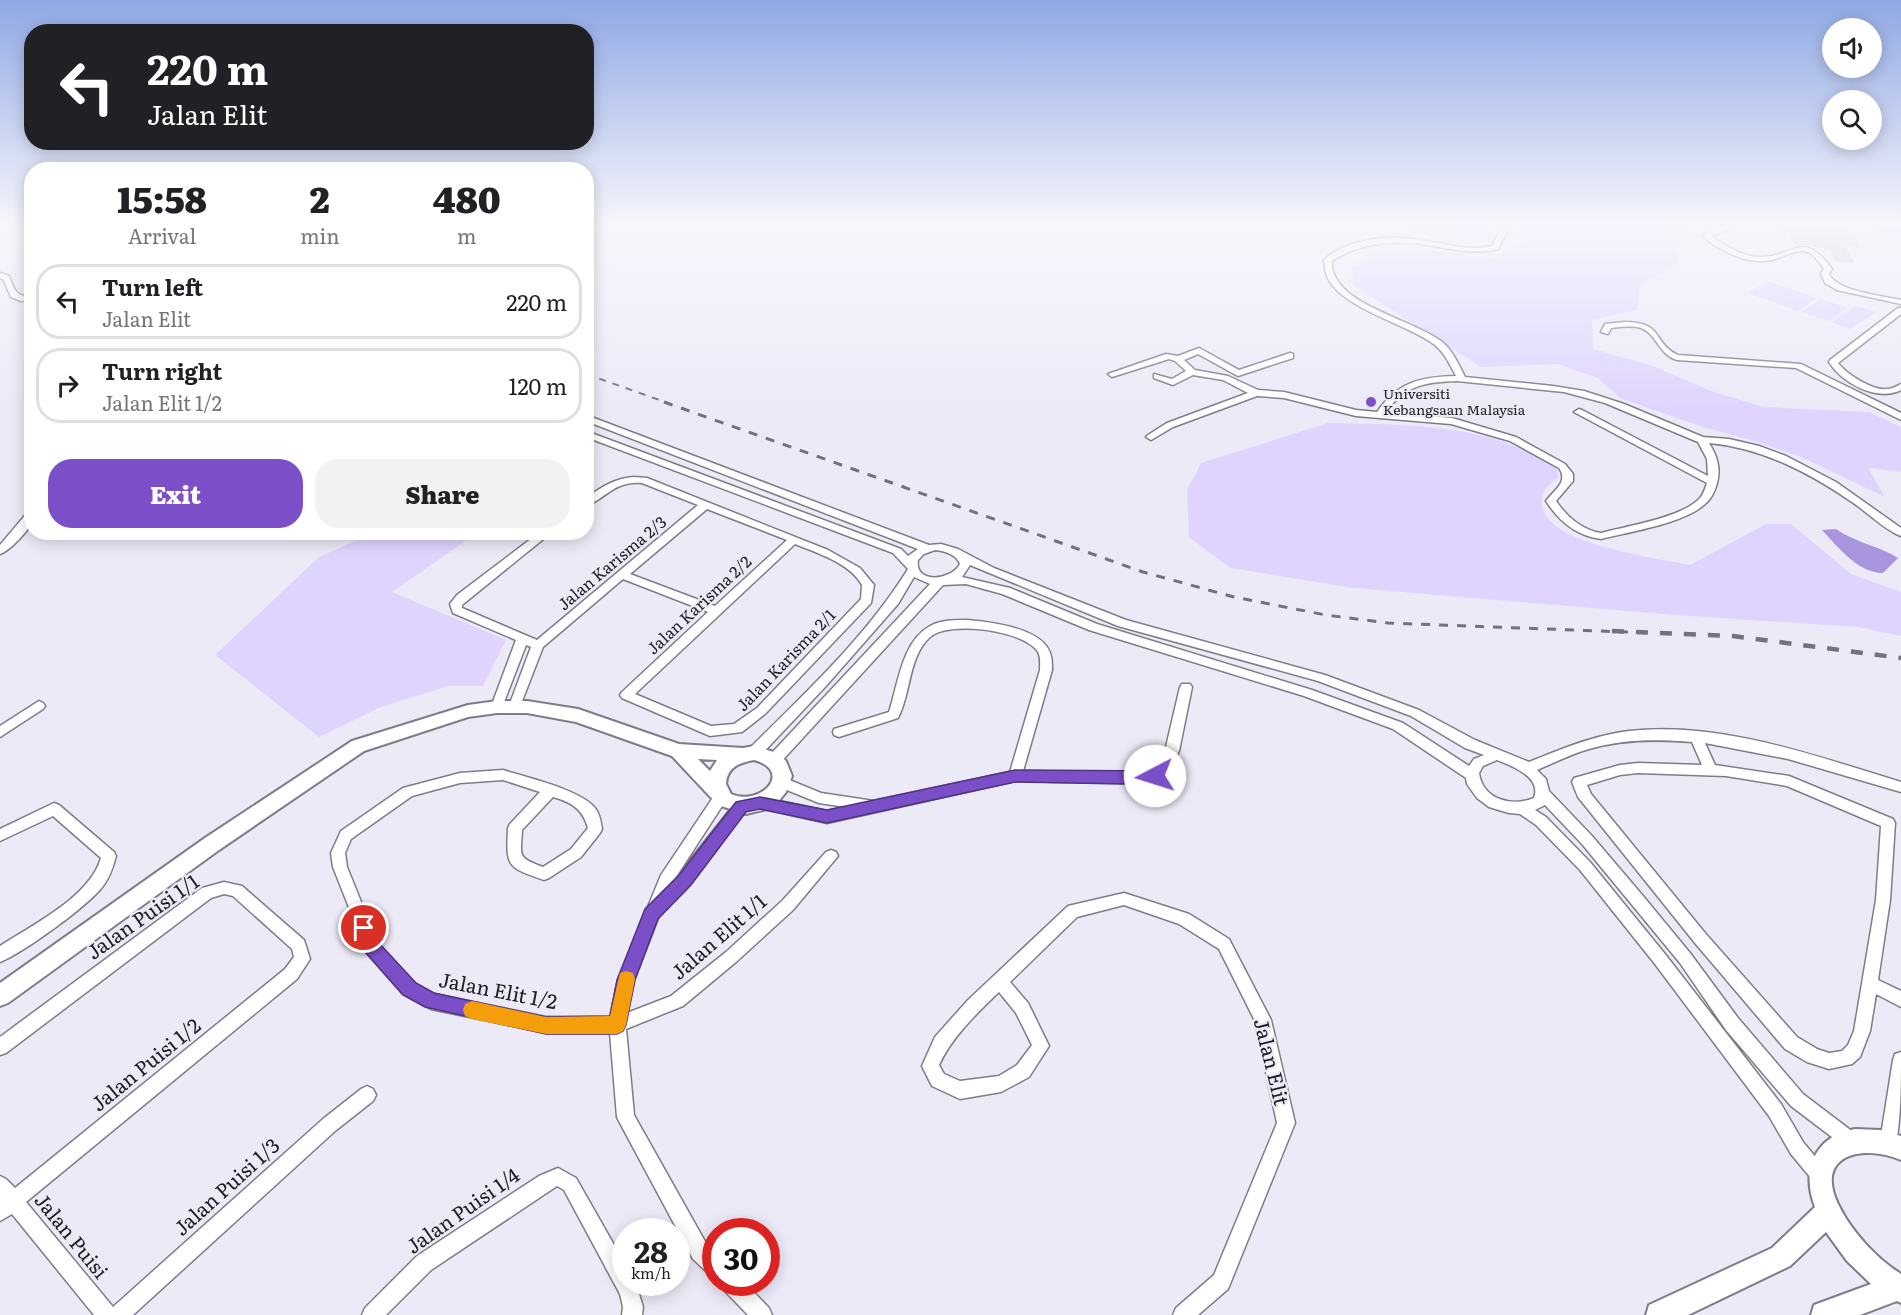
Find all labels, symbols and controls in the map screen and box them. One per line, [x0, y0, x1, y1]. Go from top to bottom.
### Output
map controls [1822, 18, 1882, 150]
button: sound [1822, 18, 1882, 78]
text: 220 m [147, 36, 268, 98]
icon: left [48, 48, 126, 126]
button: search [1822, 90, 1882, 150]
text: Jalan Elit [147, 93, 267, 133]
text: 15:58 [117, 171, 207, 224]
text: 2 [310, 171, 330, 224]
text: 480 [433, 171, 501, 224]
text: Arrival [128, 220, 196, 250]
text: min [300, 220, 340, 250]
text: m [457, 220, 476, 250]
text: Turn left [102, 270, 203, 303]
icon: left [51, 285, 84, 318]
text: 220 m [506, 285, 567, 318]
text: Jalan Elit [102, 303, 191, 333]
text: Turn right [102, 354, 222, 387]
icon: right [51, 369, 84, 402]
text: 120 m [508, 369, 567, 402]
place label: Universiti Kebangsaan Malaysia [1383, 383, 1526, 419]
text: Jalan Elit 1/2 [102, 387, 222, 417]
marker: Universiti Kebangsaan Malaysia [1364, 395, 1378, 409]
button: Exit [48, 459, 303, 528]
button: Share [315, 459, 570, 528]
street label: Jalan Karisma 2/3 [552, 509, 671, 615]
street label: Jalan Karisma 2/2 [641, 549, 756, 659]
street label: Jalan Karisma 2/1 [730, 603, 841, 716]
position arrow [1123, 744, 1187, 808]
street label: Jalan Puisi 1/1 [79, 865, 204, 965]
street label: Jalan Elit 1/1 [663, 885, 772, 986]
pin [338, 902, 389, 953]
icon: arrive [347, 911, 380, 944]
street label: Jalan Elit 1/2 [437, 963, 560, 1015]
street label: Jalan Puisi 1/2 [83, 1010, 206, 1117]
street label: Jalan Elit [1248, 1015, 1298, 1108]
street label: Jalan Puisi 1/3 [166, 1130, 285, 1241]
street label: Jalan Puisi 1/4 [399, 1159, 525, 1260]
street label: Jalan Puisi [29, 1185, 117, 1284]
speed limit sign: 30 [702, 1218, 780, 1296]
text: 28 [634, 1228, 668, 1272]
text: km/h [631, 1261, 671, 1284]

